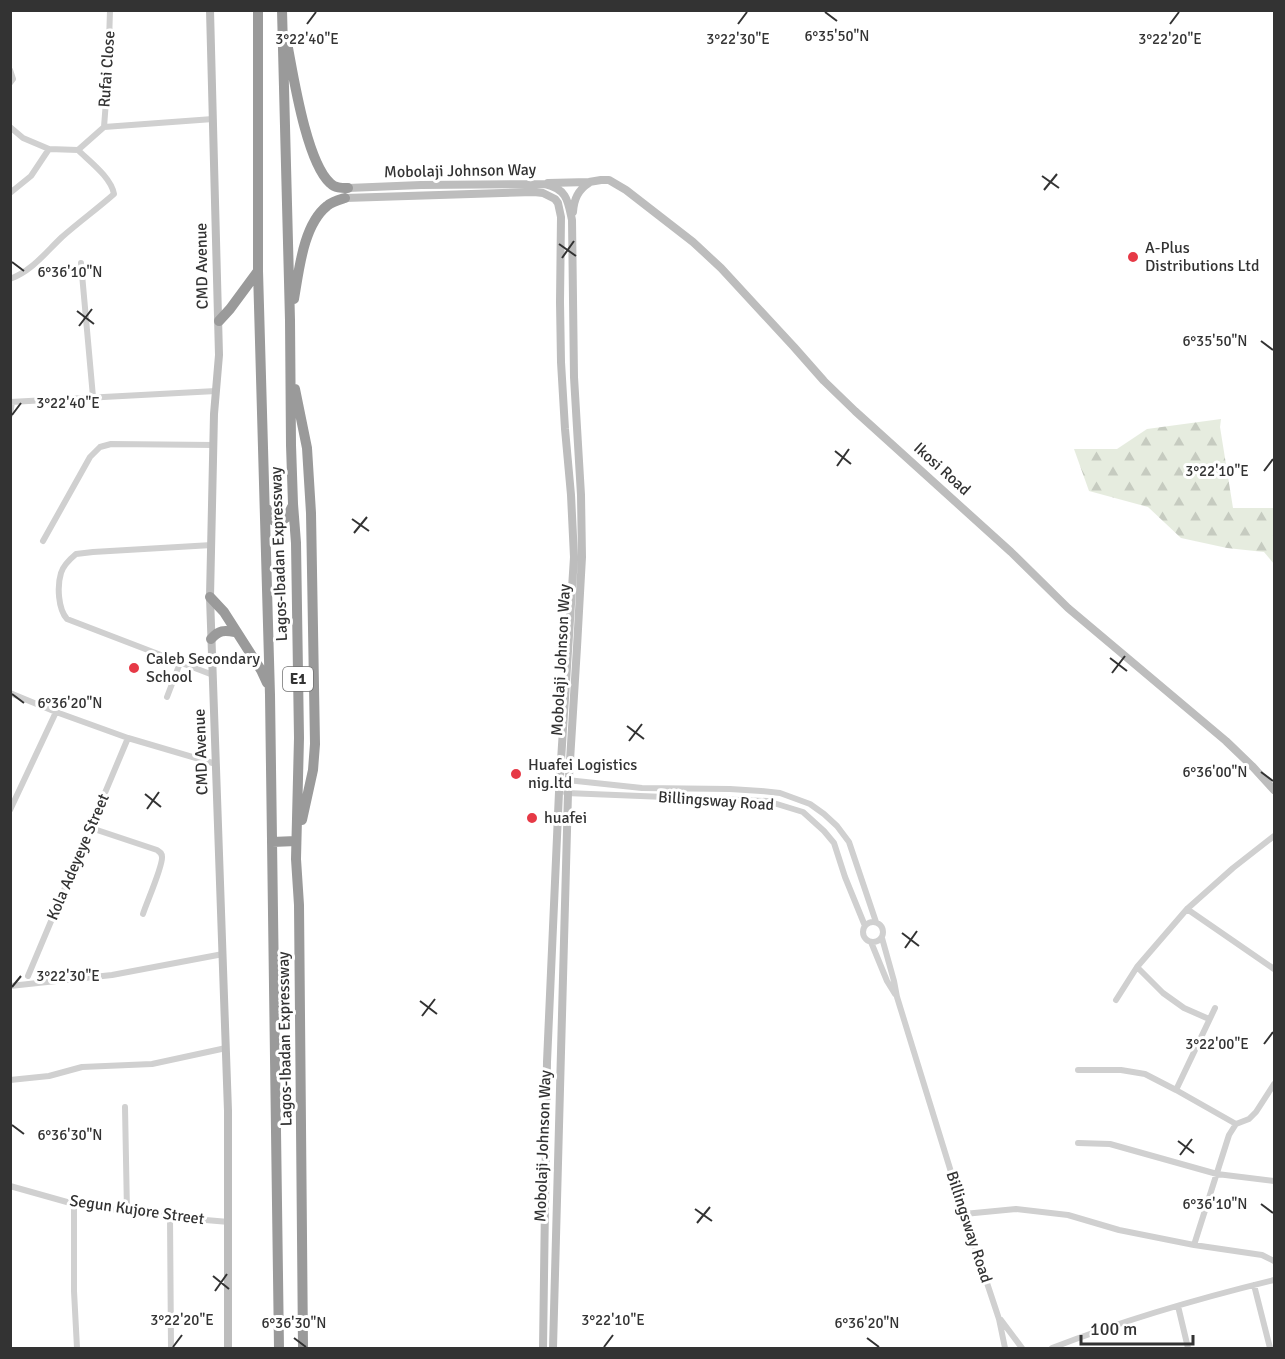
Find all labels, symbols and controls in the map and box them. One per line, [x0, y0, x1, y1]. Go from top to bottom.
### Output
text: 6°35'50"N [804, 27, 870, 45]
street label: Rufai Close [94, 30, 120, 108]
text: 3°22'40"E [275, 30, 339, 48]
text: 3°22'30"E [706, 30, 770, 48]
text: 3°22'20"E [1138, 30, 1202, 48]
street label: Mobolaji Johnson Way [384, 160, 537, 182]
street label: CMD Avenue [191, 223, 213, 309]
place label: A-Plus Distributions Ltd [1145, 238, 1259, 276]
marker: A-Plus Distributions Ltd [1126, 250, 1140, 264]
text: 6°36'10"N [37, 263, 103, 281]
text: 6°35'50"N [1182, 332, 1248, 350]
text: 3°22'40"E [36, 394, 100, 412]
street label: Ikosi Road [909, 438, 975, 500]
text: 3°22'10"E [1185, 462, 1249, 480]
street label: Lagos-Ibadan Expressway [266, 466, 292, 642]
street label: Mobolaji Johnson Way [547, 583, 575, 736]
place label: Caleb Secondary School [146, 649, 260, 687]
marker: Caleb Secondary School [127, 661, 141, 675]
road number: E1 [283, 667, 313, 691]
text: 6°36'20"N [37, 694, 103, 712]
street label: CMD Avenue [189, 708, 213, 796]
place label: Huafei Logistics nig.ltd [528, 755, 637, 793]
text: 6°36'00"N [1182, 763, 1248, 781]
marker: Huafei Logistics nig.ltd [509, 767, 523, 781]
street label: Billingsway Road [657, 787, 775, 815]
street label: Kola Adeyeye Street [42, 790, 114, 923]
place label: huafei [544, 808, 587, 828]
marker: huafei [525, 811, 539, 825]
street label: Lagos-Ibadan Expressway [273, 951, 297, 1127]
text: 3°22'30"E [36, 967, 100, 985]
text: 3°22'00"E [1185, 1035, 1249, 1053]
street label: Mobolaji Johnson Way [530, 1069, 556, 1222]
text: 6°36'30"N [37, 1126, 103, 1144]
street label: Billingsway Road [942, 1169, 996, 1285]
street label: Segun Kujore Street [68, 1191, 206, 1229]
text: 6°36'10"N [1182, 1195, 1248, 1213]
scale bar [1081, 1308, 1194, 1346]
text: 3°22'20"E [150, 1311, 214, 1329]
text: 3°22'10"E [581, 1311, 645, 1329]
text: 6°36'30"N [261, 1314, 327, 1332]
text: 6°36'20"N [834, 1314, 900, 1332]
text: 100 m [1090, 1318, 1137, 1340]

